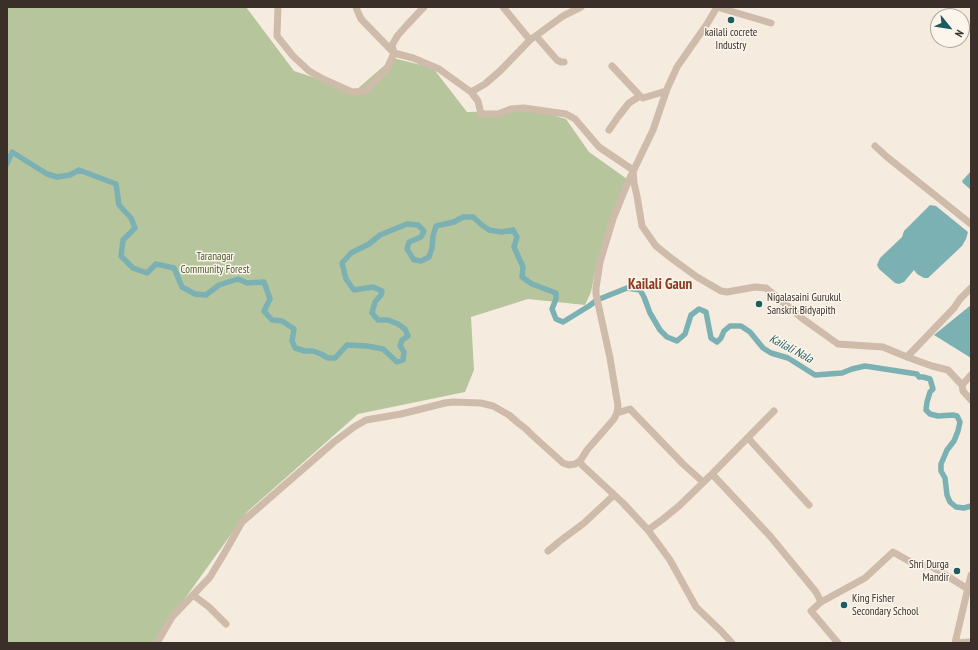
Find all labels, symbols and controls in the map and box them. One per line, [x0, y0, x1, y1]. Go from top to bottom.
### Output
north arrow [930, 8, 970, 48]
marker: kailali cocrete Industry [726, 15, 736, 25]
place label: kailali cocrete Industry [705, 26, 757, 52]
text: N [952, 27, 967, 40]
park label: Taranagar Community Forest [181, 250, 249, 276]
district label: Kailali Gaun [628, 276, 692, 294]
place label: Nigalasaini Gurukul Sanskrit Bidyapith [767, 291, 841, 317]
marker: Nigalasaini Gurukul Sanskrit Bidyapith [754, 299, 764, 309]
water label: Kailali Nala [767, 332, 815, 366]
place label: Shri Durga Mandir [909, 558, 949, 584]
marker: Shri Durga Mandir [952, 566, 962, 576]
place label: King Fisher Secondary School [852, 592, 919, 618]
marker: King Fisher Secondary School [839, 600, 849, 610]

